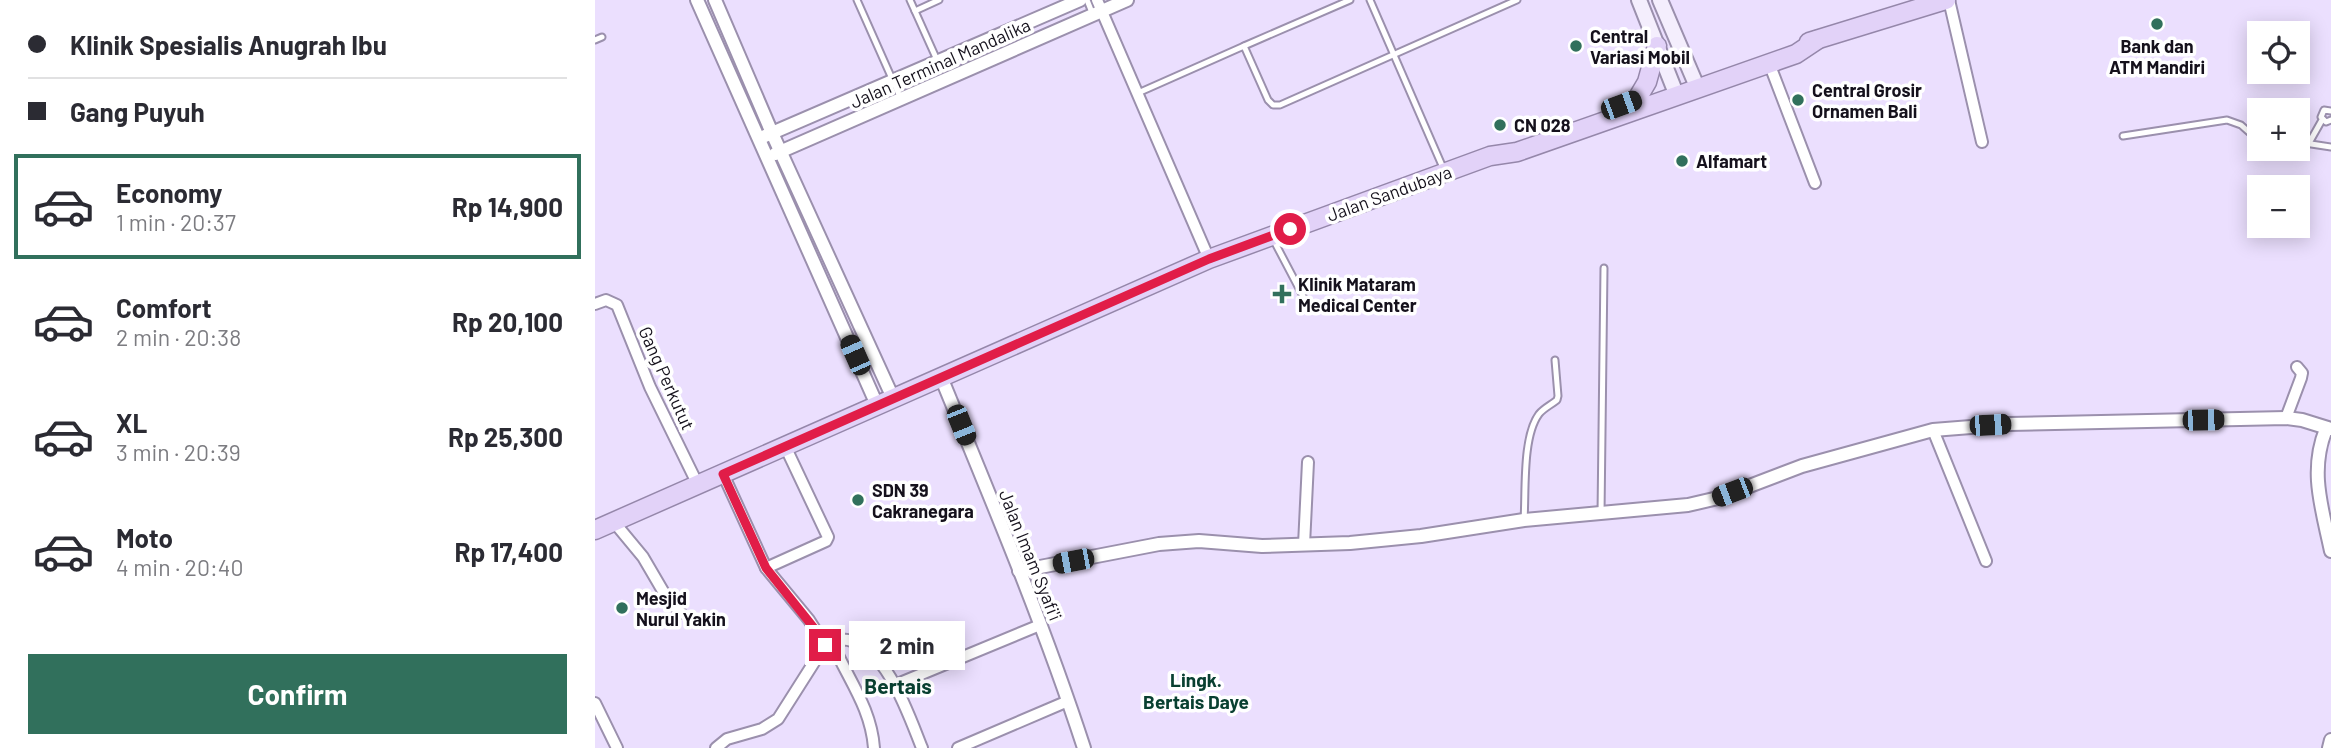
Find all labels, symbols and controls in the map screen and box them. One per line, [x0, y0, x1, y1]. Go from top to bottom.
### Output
street label: Jalan Terminal Mandalika [846, 13, 1034, 113]
marker: Bank dan ATM Mandiri [2149, 16, 2165, 32]
map controls [2247, 21, 2310, 238]
button: locate [2247, 21, 2310, 84]
place label: Central Variasi Mobil [1590, 25, 1690, 68]
text: Klinik Spesialis Anugrah Ibu [70, 29, 387, 60]
place label: Bank dan ATM Mandiri [2109, 35, 2205, 78]
marker: Central Variasi Mobil [1568, 38, 1584, 54]
place label: Central Grosir Ornamen Bali [1812, 79, 1922, 122]
car [1598, 88, 1645, 122]
marker: Central Grosir Ornamen Bali [1790, 92, 1806, 108]
text: Gang Puyuh [70, 96, 205, 127]
button: + [2247, 98, 2310, 161]
place label: CN 028 [1514, 114, 1571, 136]
marker: CN 028 [1492, 117, 1508, 133]
place label: Alfamart [1696, 150, 1767, 172]
marker: Alfamart [1674, 153, 1690, 169]
street label: Jalan Sandubaya [1324, 160, 1454, 226]
icon: car [32, 175, 95, 238]
button: − [2247, 175, 2310, 238]
text: Economy [116, 177, 222, 208]
text: Rp 14,900 [452, 191, 563, 222]
text: 1 min · 20:37 [116, 208, 236, 236]
route start [1274, 213, 1306, 245]
place label: Klinik Mataram Medical Center [1298, 273, 1417, 316]
marker: Klinik Mataram Medical Center [1272, 284, 1292, 304]
icon: car [32, 290, 95, 353]
text: Comfort [116, 292, 212, 323]
text: Rp 20,100 [452, 306, 563, 337]
text: 2 min · 20:38 [116, 323, 241, 351]
street label: Gang Perkutut [634, 323, 700, 433]
car [837, 332, 874, 378]
car [944, 402, 979, 448]
icon: car [32, 405, 95, 468]
text: XL [116, 407, 147, 438]
car [2182, 409, 2225, 431]
car [1969, 413, 2012, 437]
text: Rp 25,300 [448, 421, 563, 452]
text: 3 min · 20:39 [116, 438, 241, 466]
car [1709, 475, 1756, 509]
place label: SDN 39 Cakranegara [872, 479, 974, 522]
street label: Jalan Imam Syafi'i [995, 486, 1067, 624]
marker: SDN 39 Cakranegara [850, 492, 866, 508]
icon: car [32, 520, 95, 583]
text: Moto [116, 522, 173, 553]
text: Rp 17,400 [454, 536, 563, 567]
car [1051, 547, 1096, 575]
text: 4 min · 20:40 [116, 553, 243, 581]
place label: Mesjid Nurul Yakin [636, 587, 726, 630]
marker: Mesjid Nurul Yakin [614, 600, 630, 616]
callout: 2 min [849, 620, 965, 670]
route end [809, 629, 841, 661]
text: 2 min [879, 631, 935, 659]
button: Confirm [28, 654, 567, 734]
district label: Lingk. Bertais Daye [1143, 668, 1249, 713]
district label: Bertais [864, 673, 932, 698]

